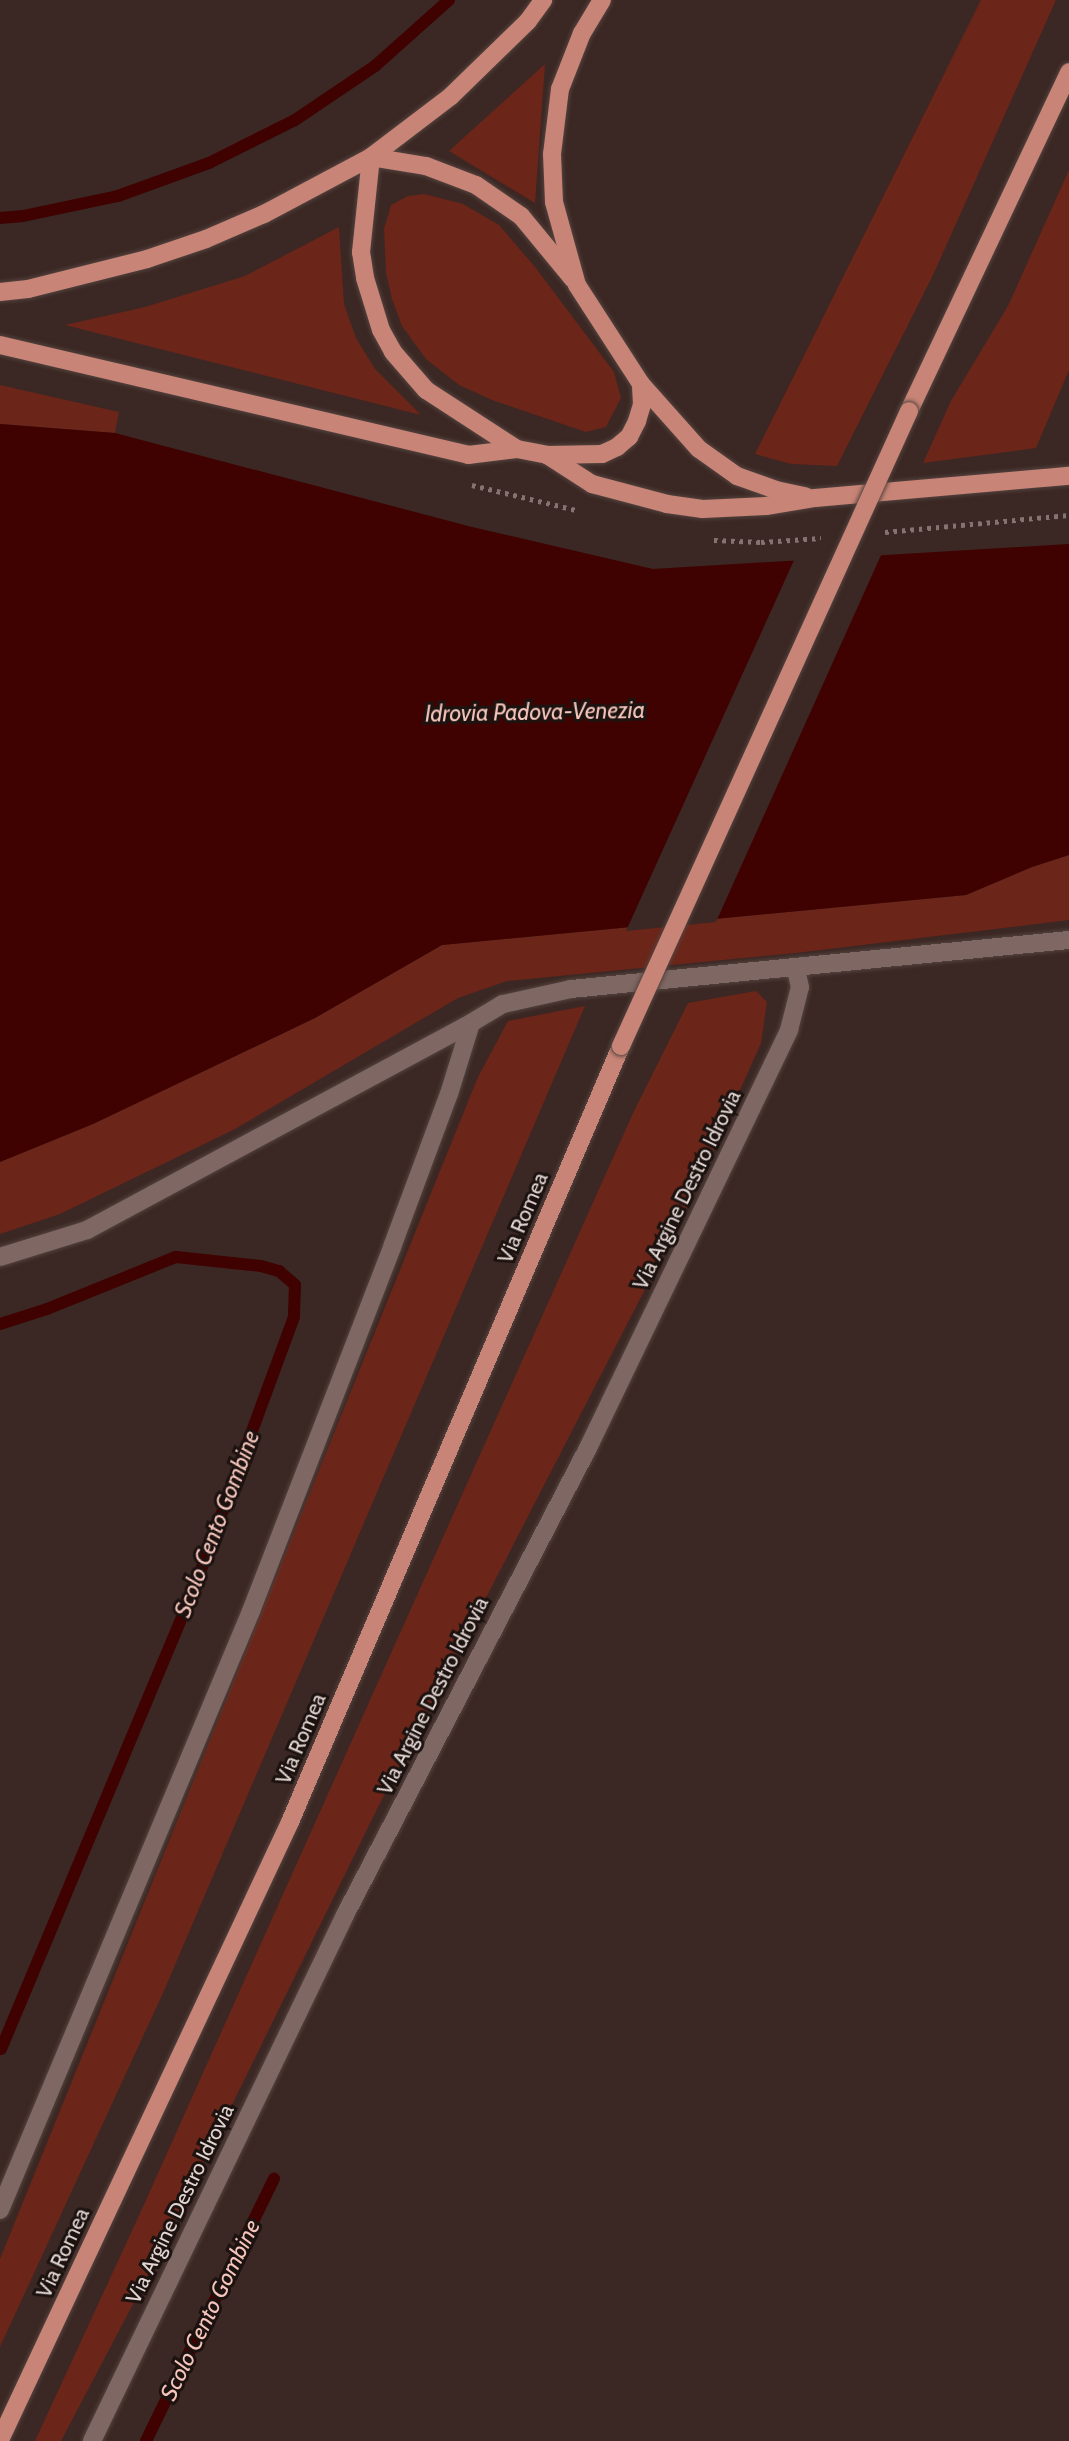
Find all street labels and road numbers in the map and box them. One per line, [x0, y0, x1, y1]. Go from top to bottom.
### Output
street label: Via Argine Destro Idrovia [628, 1086, 746, 1294]
street label: Via Romea [493, 1169, 553, 1267]
street label: Via Argine Destro Idrovia [372, 1593, 494, 1799]
street label: Via Romea [271, 1690, 331, 1788]
street label: Via Argine Destro Idrovia [121, 2100, 239, 2308]
street label: Via Romea [31, 2204, 95, 2302]

